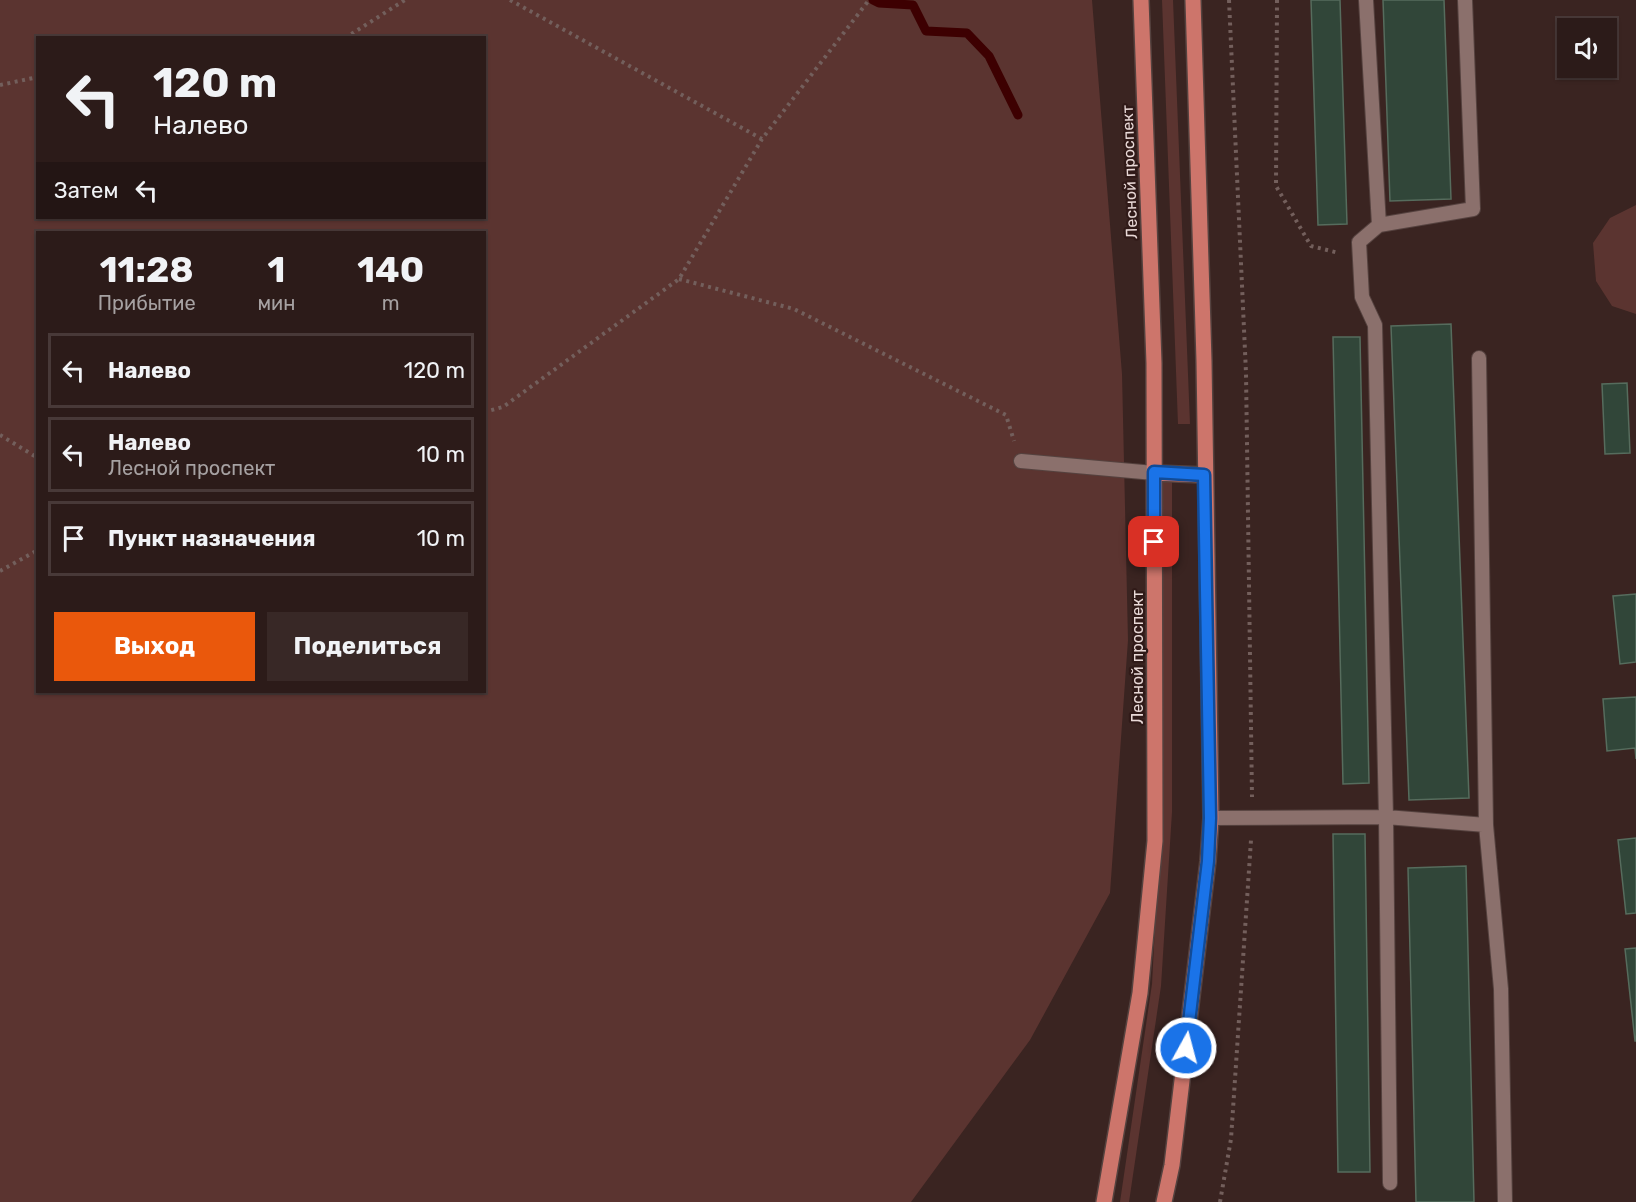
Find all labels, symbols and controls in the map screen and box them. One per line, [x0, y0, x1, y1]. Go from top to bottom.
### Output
map controls [1557, 18, 1617, 78]
button: sound [1557, 18, 1617, 78]
text: 120 m [153, 58, 277, 108]
icon: left [54, 60, 132, 138]
street label: Лесной проспект [1118, 105, 1141, 239]
text: Налево [153, 109, 249, 141]
icon: left [130, 174, 163, 207]
text: Затем [54, 177, 118, 204]
text: 11:28 [100, 248, 194, 291]
text: 1 [267, 248, 285, 291]
text: 140 [357, 248, 424, 291]
text: Прибытие [98, 291, 196, 315]
text: мин [257, 291, 295, 315]
text: m [382, 291, 400, 315]
icon: left [57, 354, 90, 387]
text: Налево [108, 357, 191, 384]
text: 120 m [404, 357, 465, 384]
text: Налево [108, 429, 191, 456]
icon: left [57, 438, 90, 471]
text: 10 m [417, 441, 465, 468]
text: Лесной проспект [108, 456, 275, 480]
pin [1128, 516, 1179, 567]
icon: arrive [57, 522, 90, 555]
text: Пункт назначения [108, 525, 316, 552]
text: 10 m [417, 525, 465, 552]
icon: arrive [1137, 525, 1170, 558]
street label: Лесной проспект [1128, 590, 1147, 724]
button: Выход [54, 612, 255, 681]
button: Поделиться [267, 612, 468, 681]
position arrow [1154, 1016, 1218, 1080]

